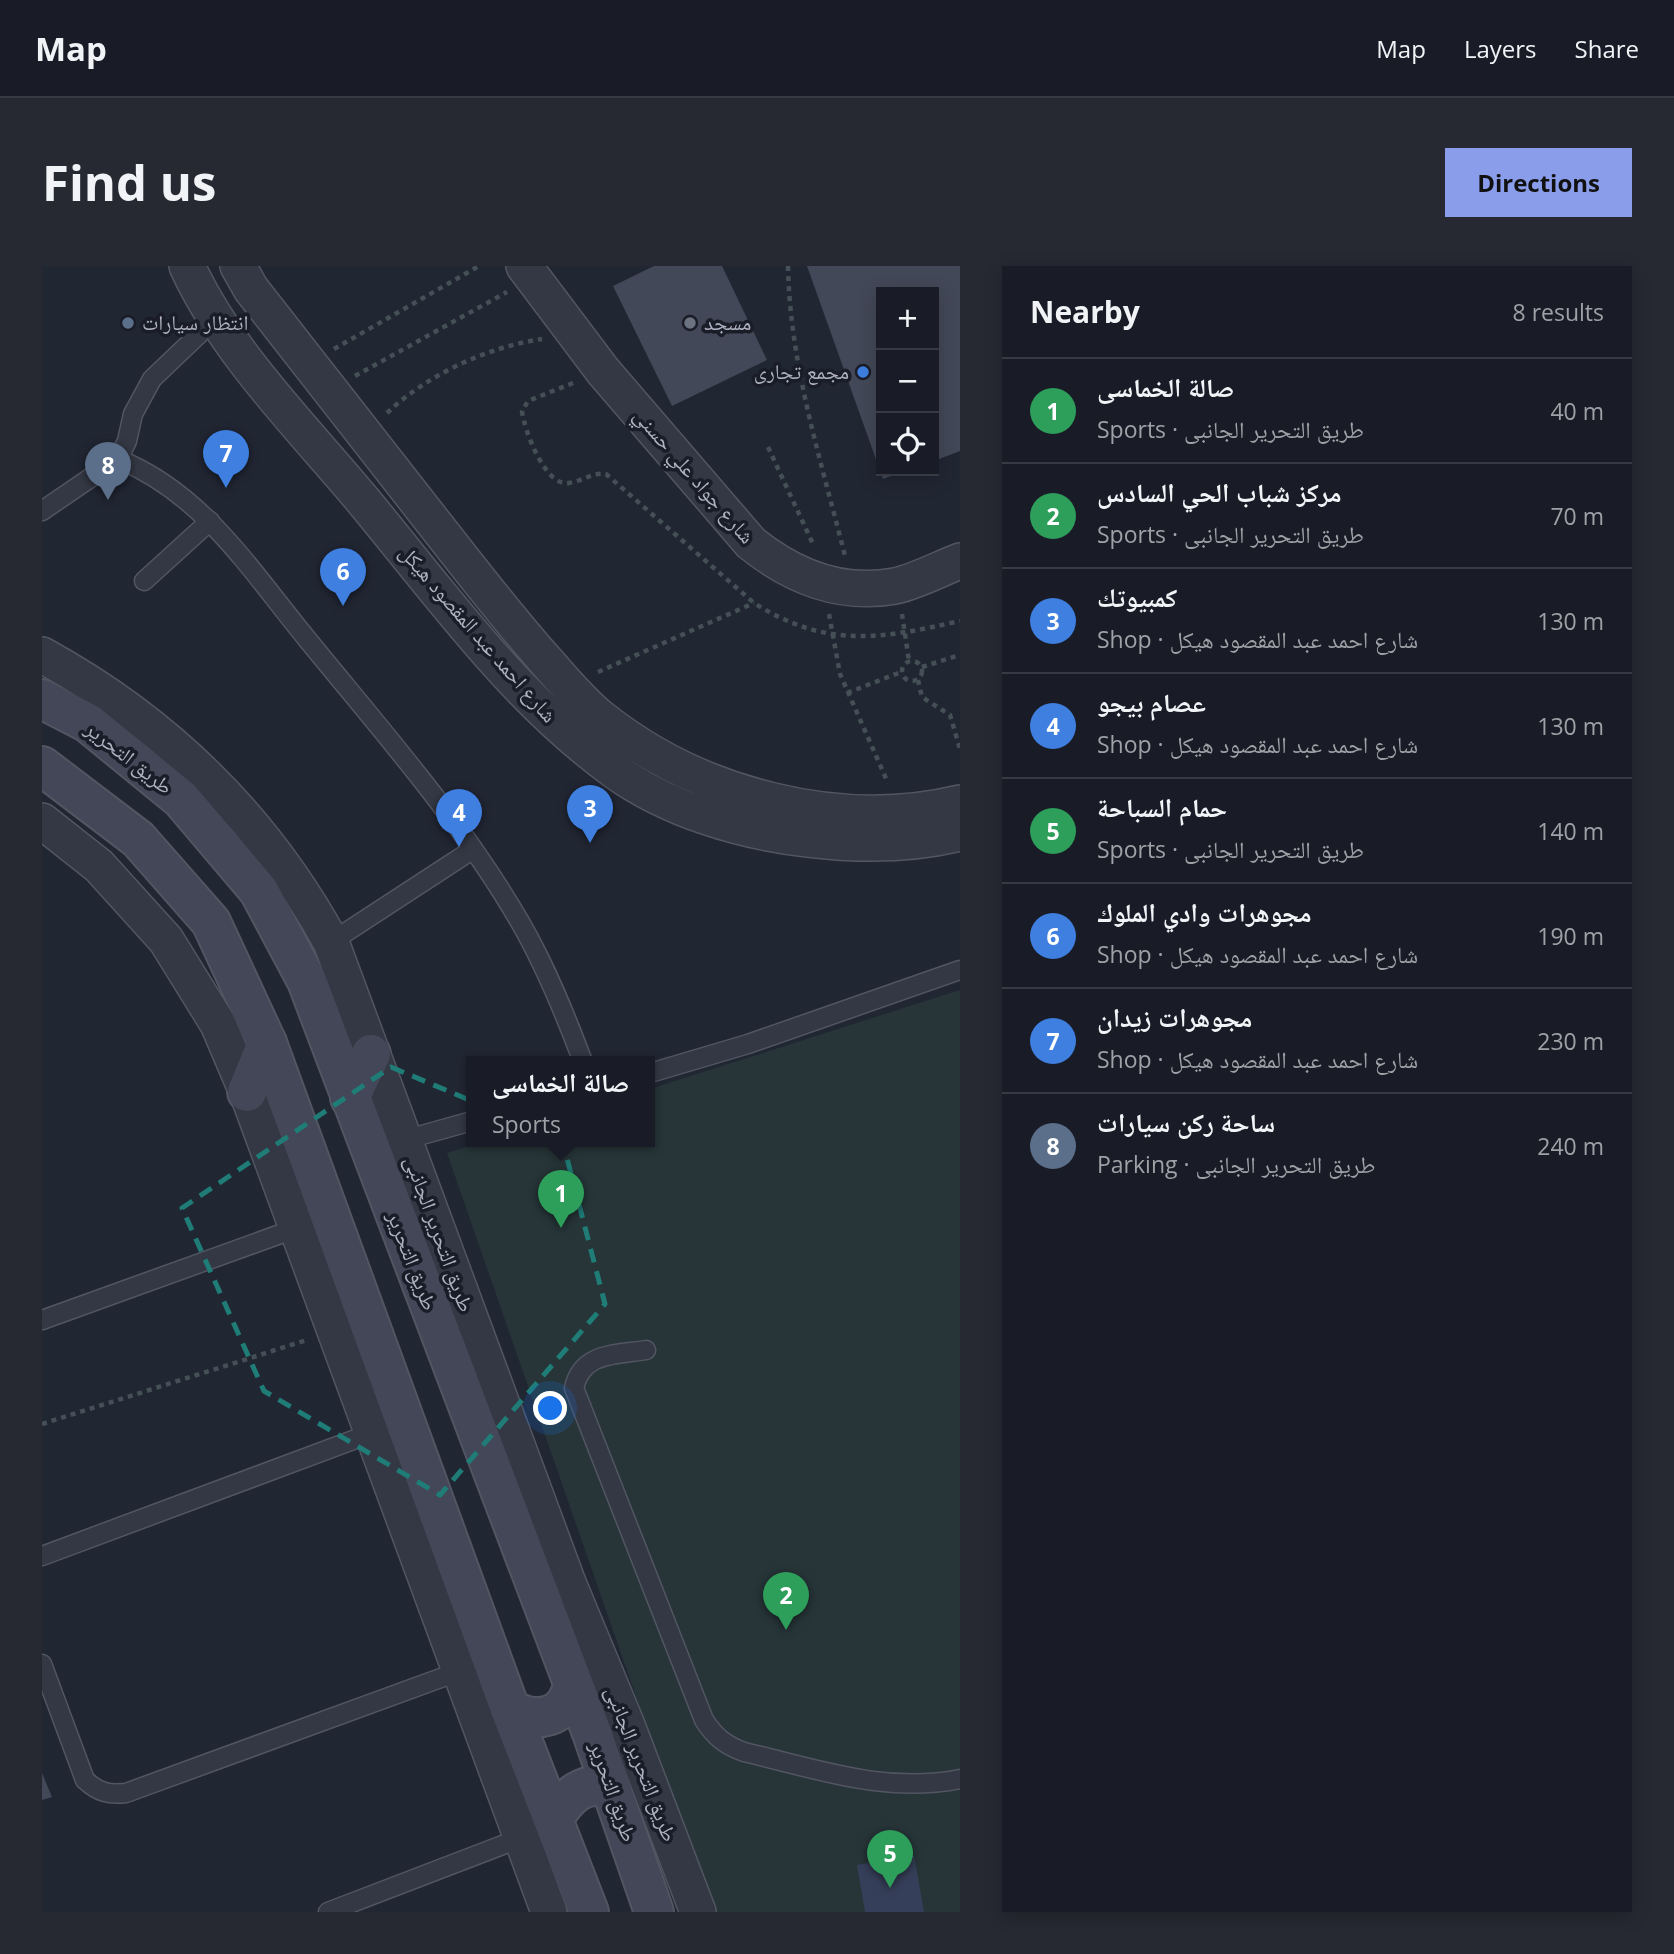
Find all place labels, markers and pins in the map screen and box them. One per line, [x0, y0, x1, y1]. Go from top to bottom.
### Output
place label: انتظار سيارات [142, 308, 248, 336]
place label: مسجد [704, 308, 751, 336]
marker: انتظار سيارات [120, 315, 136, 331]
marker: مسجد [682, 315, 698, 331]
place label: مجمع تجارى [754, 357, 849, 385]
marker: مجمع تجارى [855, 364, 871, 380]
pin: 7 [203, 430, 249, 488]
pin: 8 [85, 442, 131, 500]
pin: 6 [320, 548, 366, 606]
pin: 3 [567, 785, 613, 843]
pin: 4 [436, 789, 482, 847]
pin: 1 [538, 1170, 584, 1228]
pin: 2 [763, 1572, 809, 1630]
pin: 5 [867, 1830, 913, 1888]

